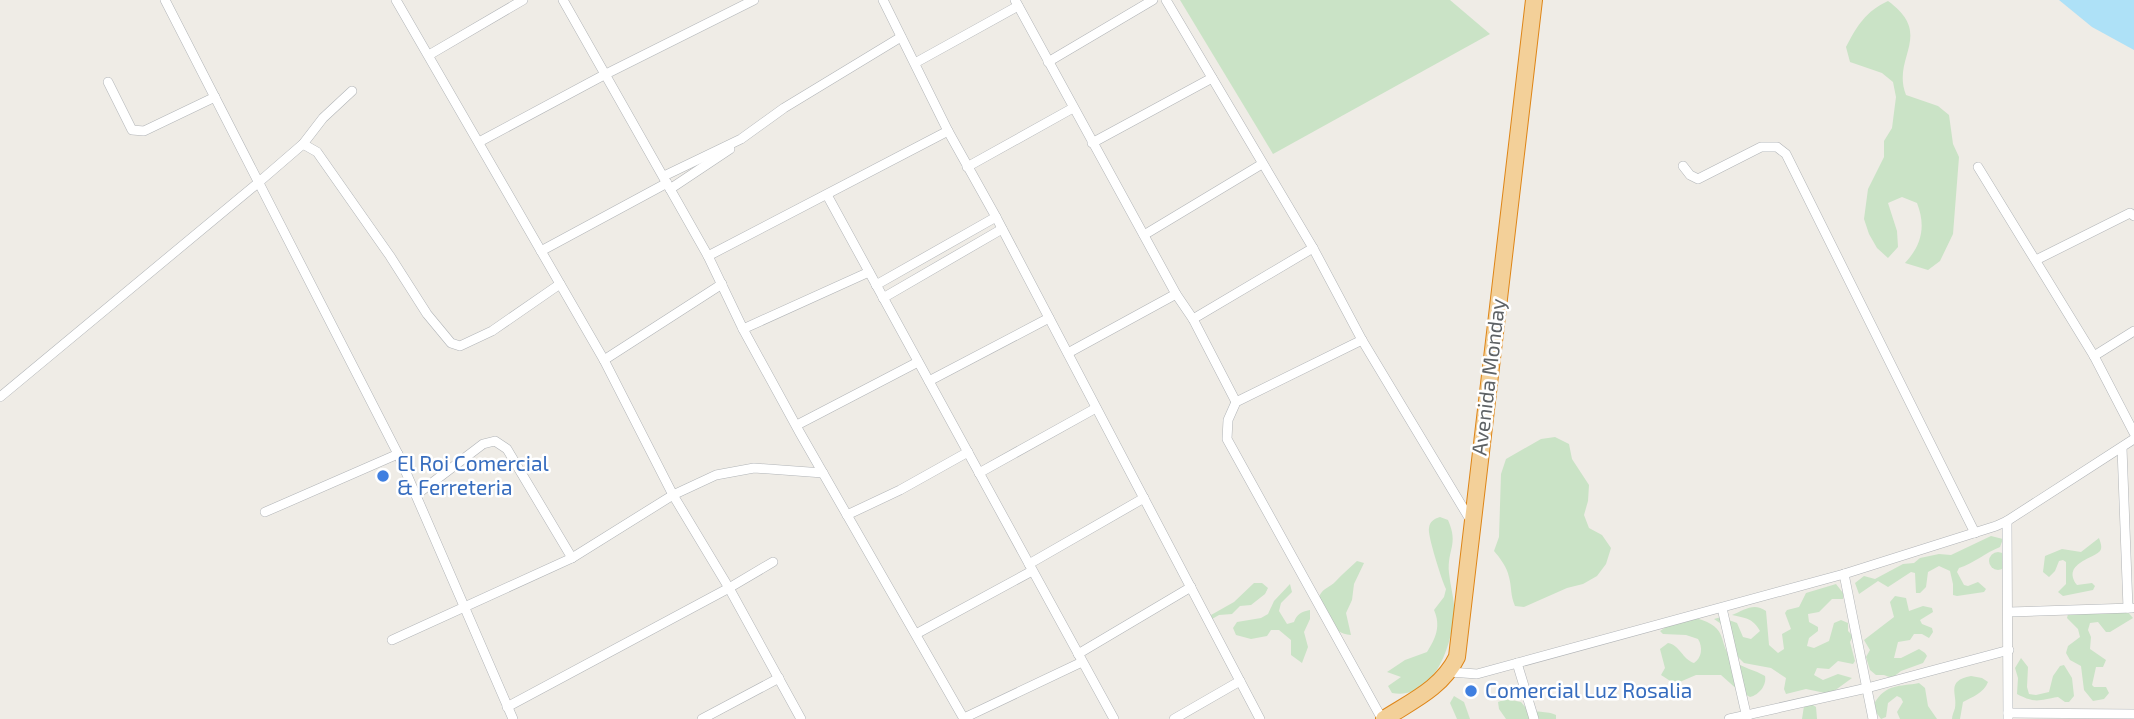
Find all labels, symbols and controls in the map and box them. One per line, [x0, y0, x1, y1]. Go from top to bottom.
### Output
street label: Avenida Monday [1465, 297, 1510, 457]
place label: El Roi Comercial & Ferreteria [397, 450, 550, 499]
marker: El Roi Comercial & Ferreteria [375, 468, 391, 484]
place label: Comercial Luz Rosalia [1485, 677, 1692, 702]
marker: Comercial Luz Rosalia [1463, 683, 1479, 699]

